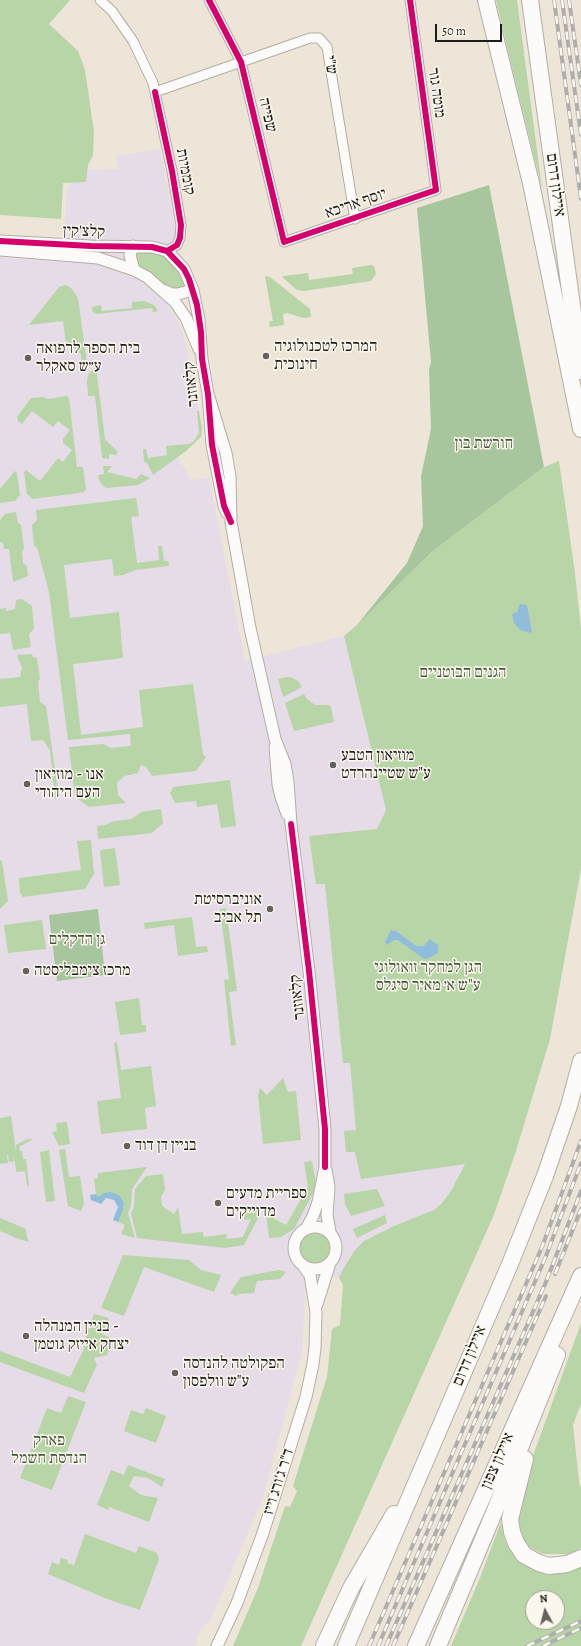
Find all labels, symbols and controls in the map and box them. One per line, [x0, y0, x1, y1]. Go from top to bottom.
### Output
scale bar [437, 16, 504, 42]
text: 50 m [442, 23, 466, 39]
street label: ש"י [319, 54, 341, 76]
street label: מוטה גור [423, 67, 449, 119]
street label: שפייה [254, 96, 280, 134]
street label: קוממיות [171, 147, 199, 197]
street label: איילון דרום [541, 152, 569, 218]
street label: יוסף אריכא [323, 185, 389, 223]
street label: קלצ'קין [63, 222, 105, 242]
place label: המרכז לטכנולוגיה חינוכית [274, 337, 377, 375]
place label: בית הספר לרפואה ע״ש סאקלר [36, 339, 140, 377]
marker: המרכז לטכנולוגיה חינוכית [261, 351, 271, 361]
marker: בית הספר לרפואה ע״ש סאקלר [23, 353, 33, 363]
street label: קלאוזנר [180, 360, 204, 408]
park label: חורשת בון [455, 434, 513, 454]
park label: הגנים הבוטניים [419, 663, 507, 683]
place label: מוזיאון הטבע ע"ש שטיינהרדט [341, 746, 431, 784]
marker: מוזיאון הטבע ע"ש שטיינהרדט [328, 760, 338, 770]
place label: אנו - מוזיאון העם היהודי [35, 765, 104, 803]
marker: אנו - מוזיאון העם היהודי [22, 779, 32, 789]
place label: אוניברסיטת תל אביב [194, 890, 262, 928]
marker: אוניברסיטת תל אביב [265, 904, 275, 914]
park label: גן הדקלים [49, 930, 105, 950]
park label: הגן למחקר זואולוגי ע"ש א׳ מאיר סיגלס [374, 958, 482, 996]
place label: מרכז צימבליסטה [34, 961, 131, 981]
marker: מרכז צימבליסטה [21, 966, 31, 976]
street label: קלאוזנר [286, 973, 310, 1021]
place label: בניין דן דוד [135, 1136, 197, 1156]
marker: בניין דן דוד [122, 1141, 132, 1151]
place label: ספריית מדעים מדוייקים [226, 1184, 307, 1222]
marker: ספריית מדעים מדוייקים [213, 1198, 223, 1208]
place label: בניין המנהלה - יצחק אייזק גוטמן [34, 1317, 129, 1355]
street label: איילון דרום [449, 1323, 491, 1389]
marker: בניין המנהלה - יצחק אייזק גוטמן [21, 1331, 31, 1341]
place label: הפקולטה להנדסה ע"ש וולפסון [183, 1354, 285, 1392]
marker: הפקולטה להנדסה ע"ש וולפסון [170, 1368, 180, 1378]
street label: איילון צפון [477, 1430, 519, 1492]
park label: פארק הנדסת חשמל [11, 1431, 87, 1469]
street label: ד"ר ג'ורג וייז [259, 1446, 299, 1518]
north arrow [525, 1590, 565, 1630]
text: N [539, 1591, 548, 1607]

